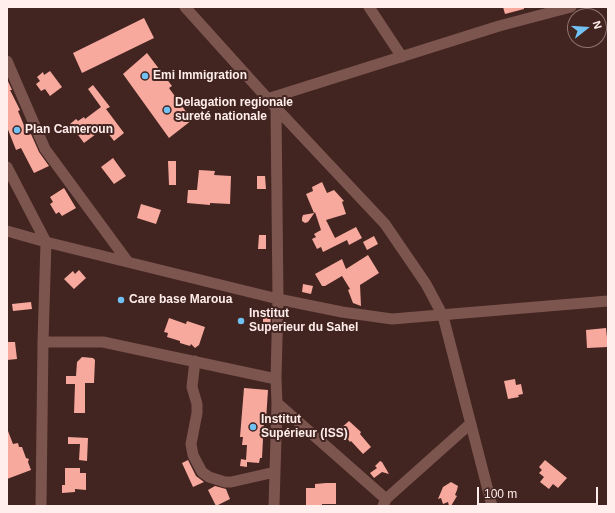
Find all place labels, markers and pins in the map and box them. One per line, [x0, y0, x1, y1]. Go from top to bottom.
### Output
place label: Emi Immigration [153, 69, 247, 83]
marker: Emi Immigration [140, 71, 150, 81]
place label: Delagation regionale sureté nationale [175, 96, 293, 124]
marker: Delagation regionale sureté nationale [162, 105, 172, 115]
place label: Plan Cameroun [25, 123, 113, 137]
marker: Plan Cameroun [12, 125, 22, 135]
place label: Care base Maroua [129, 293, 232, 307]
marker: Care base Maroua [116, 295, 126, 305]
place label: Institut Superieur du Sahel [249, 307, 358, 335]
marker: Institut Superieur du Sahel [236, 316, 246, 326]
place label: Institut Supérieur (ISS) [261, 413, 348, 441]
marker: Institut Supérieur (ISS) [248, 422, 258, 432]

